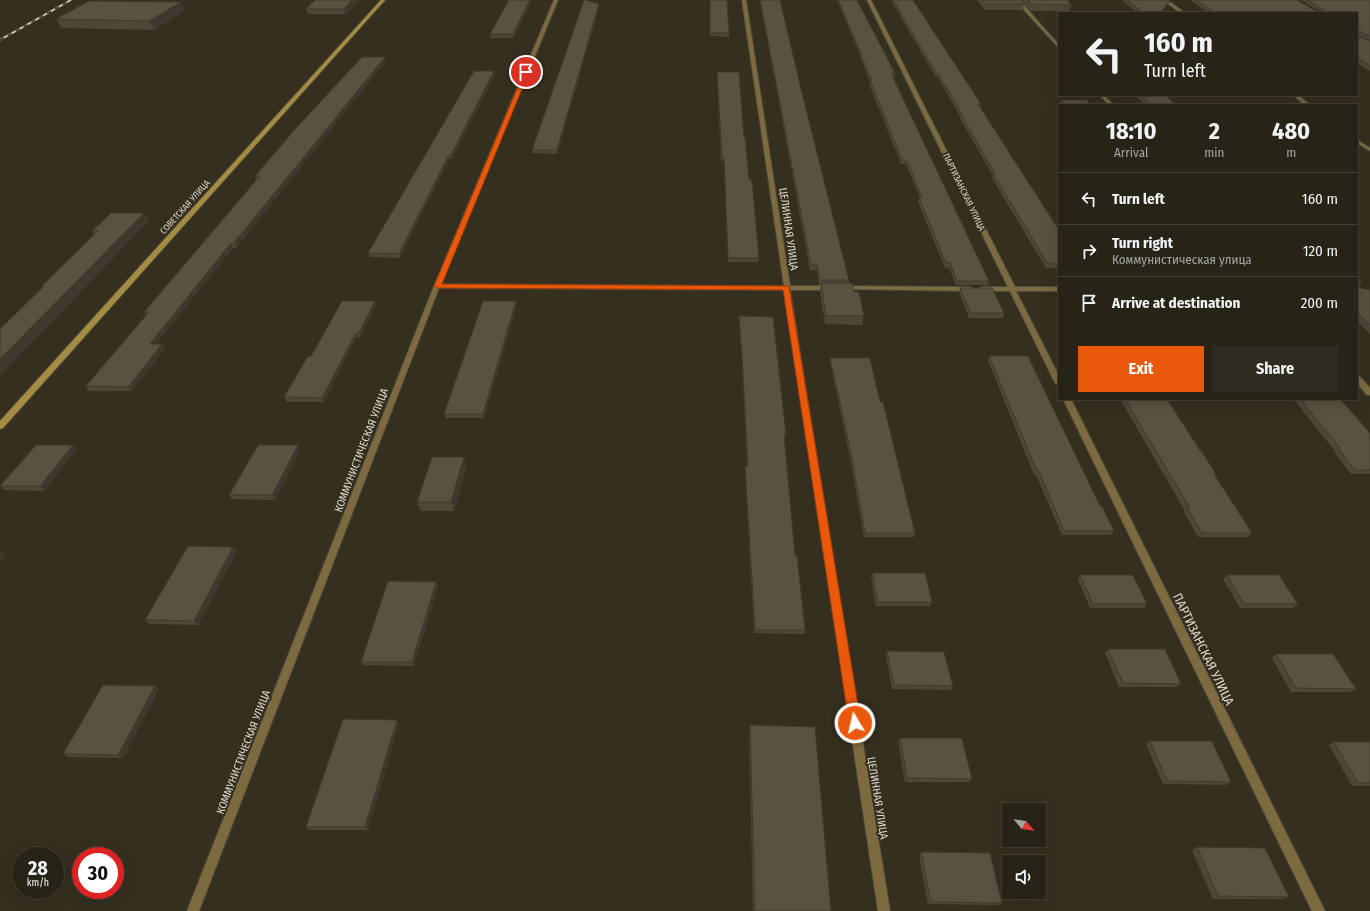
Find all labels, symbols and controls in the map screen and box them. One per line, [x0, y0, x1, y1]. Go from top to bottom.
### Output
text: 160 m [1144, 26, 1213, 59]
icon: left [1078, 28, 1130, 80]
pin [509, 55, 543, 89]
text: Turn left [1144, 60, 1206, 82]
icon: arrive [515, 61, 537, 83]
text: 18:10 [1106, 117, 1157, 145]
text: 2 [1209, 117, 1220, 145]
text: 480 [1272, 117, 1310, 145]
text: Arrival [1114, 145, 1148, 160]
text: min [1204, 145, 1224, 160]
text: m [1286, 145, 1296, 160]
street label: ПАРТИЗАНСКАЯ УЛИЦА [941, 152, 987, 233]
street label: СОВЕТСКАЯ УЛИЦА [158, 178, 212, 236]
street label: ЦЕЛИННАЯ УЛИЦА [776, 187, 801, 271]
icon: left [1078, 188, 1100, 210]
text: Turn left [1112, 190, 1165, 208]
text: 160 m [1302, 190, 1338, 208]
text: Turn right [1112, 234, 1173, 252]
icon: right [1078, 240, 1100, 262]
text: 120 m [1303, 242, 1338, 260]
text: Коммунистическая улица [1112, 252, 1252, 267]
icon: arrive [1078, 292, 1100, 314]
text: Arrive at destination [1112, 294, 1240, 312]
text: 200 m [1301, 294, 1338, 312]
button: Exit [1078, 346, 1204, 392]
button: Share [1212, 346, 1338, 392]
street label: КОММУНИСТИЧЕСКАЯ УЛИЦА [332, 386, 391, 514]
street label: ПАРТИЗАНСКАЯ УЛИЦА [1170, 591, 1237, 708]
street label: КОММУНИСТИЧЕСКАЯ УЛИЦА [214, 688, 273, 816]
position arrow [834, 702, 876, 744]
street label: ЦЕЛИННАЯ УЛИЦА [865, 756, 890, 840]
north arrow [1002, 803, 1046, 847]
map controls [1002, 803, 1046, 899]
speed limit sign: 30 [72, 847, 124, 899]
button: sound [1002, 855, 1046, 899]
text: 28 [28, 856, 48, 880]
text: km/h [27, 877, 49, 889]

